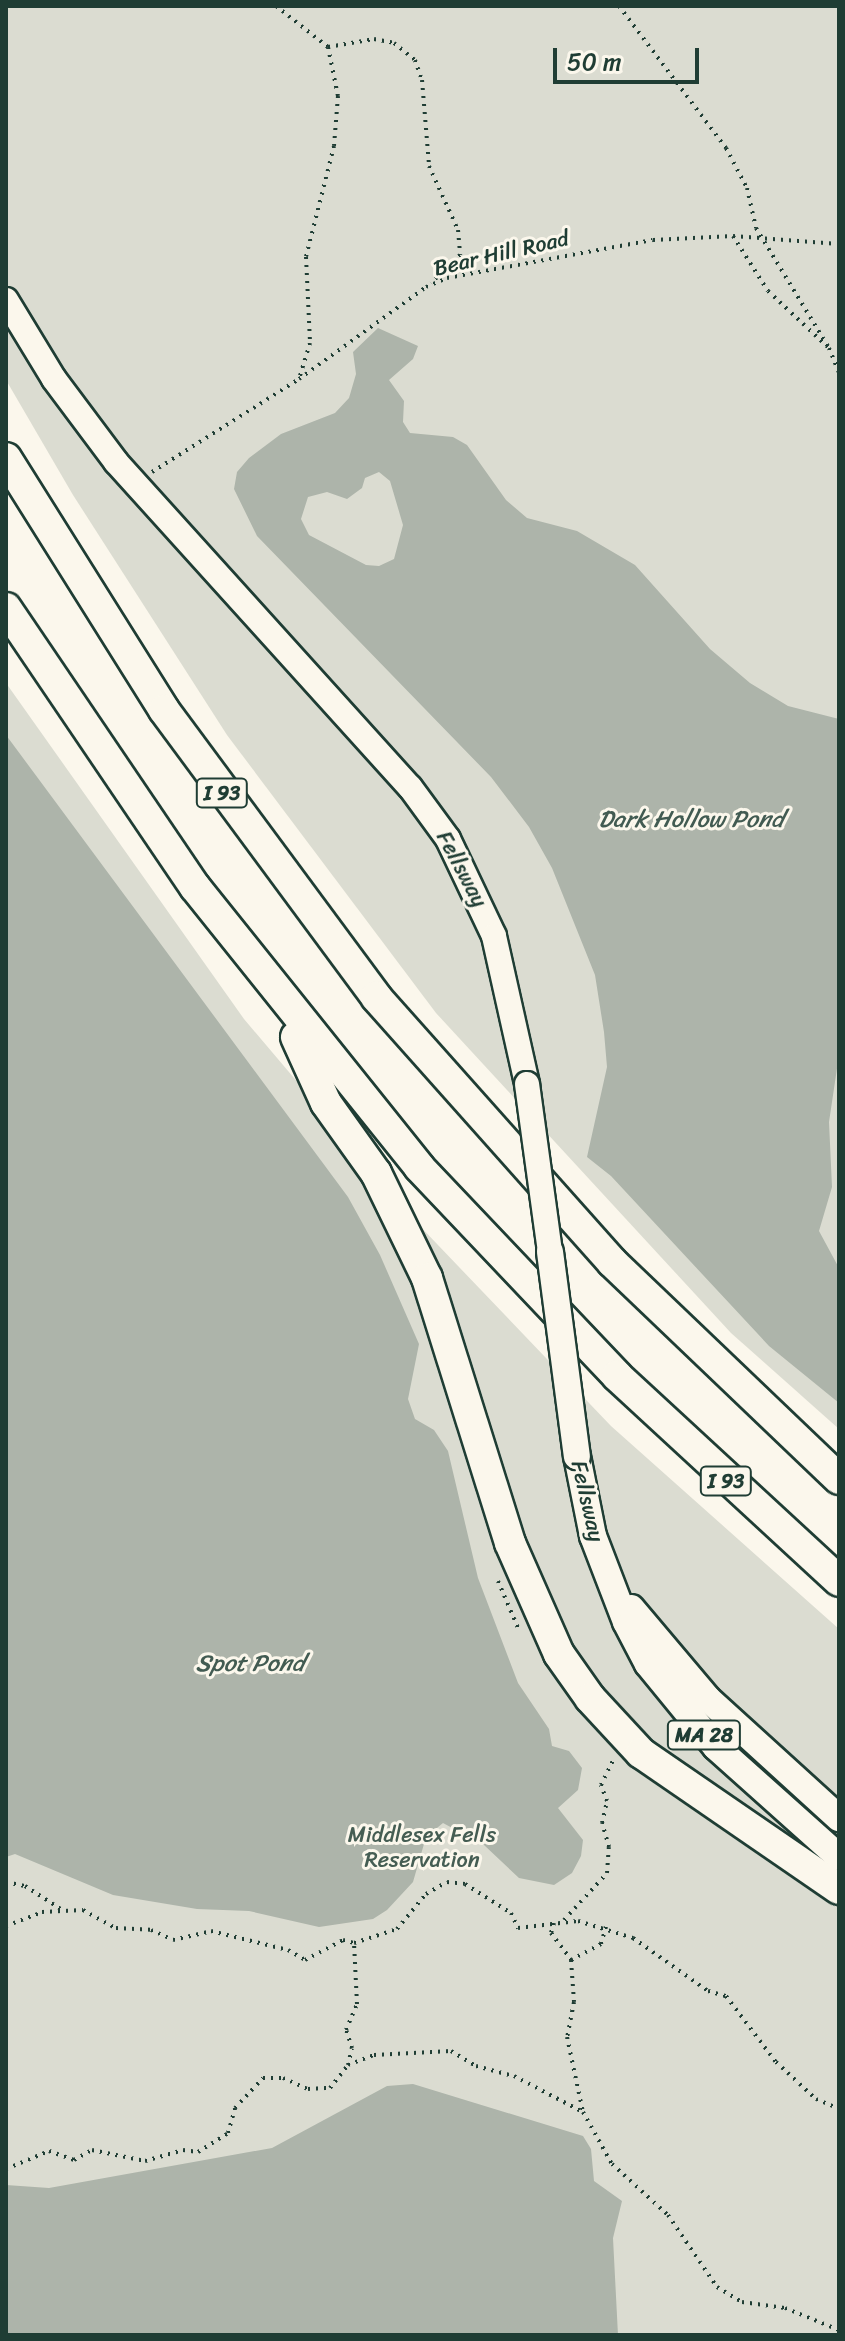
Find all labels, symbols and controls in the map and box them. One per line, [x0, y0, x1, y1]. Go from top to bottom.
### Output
scale bar [557, 32, 703, 82]
text: 50 m [567, 41, 622, 83]
street label: Bear Hill Road [431, 225, 571, 281]
road number: I 93 [194, 777, 250, 809]
water label: Dark Hollow Pond [598, 806, 784, 834]
street label: Fellsway [431, 826, 493, 912]
street label: Fellsway [566, 1458, 610, 1544]
road number: I 93 [698, 1465, 754, 1497]
water label: Spot Pond [195, 1650, 305, 1678]
road number: MA 28 [666, 1719, 742, 1751]
park label: Middlesex Fells Reservation [348, 1821, 496, 1872]

